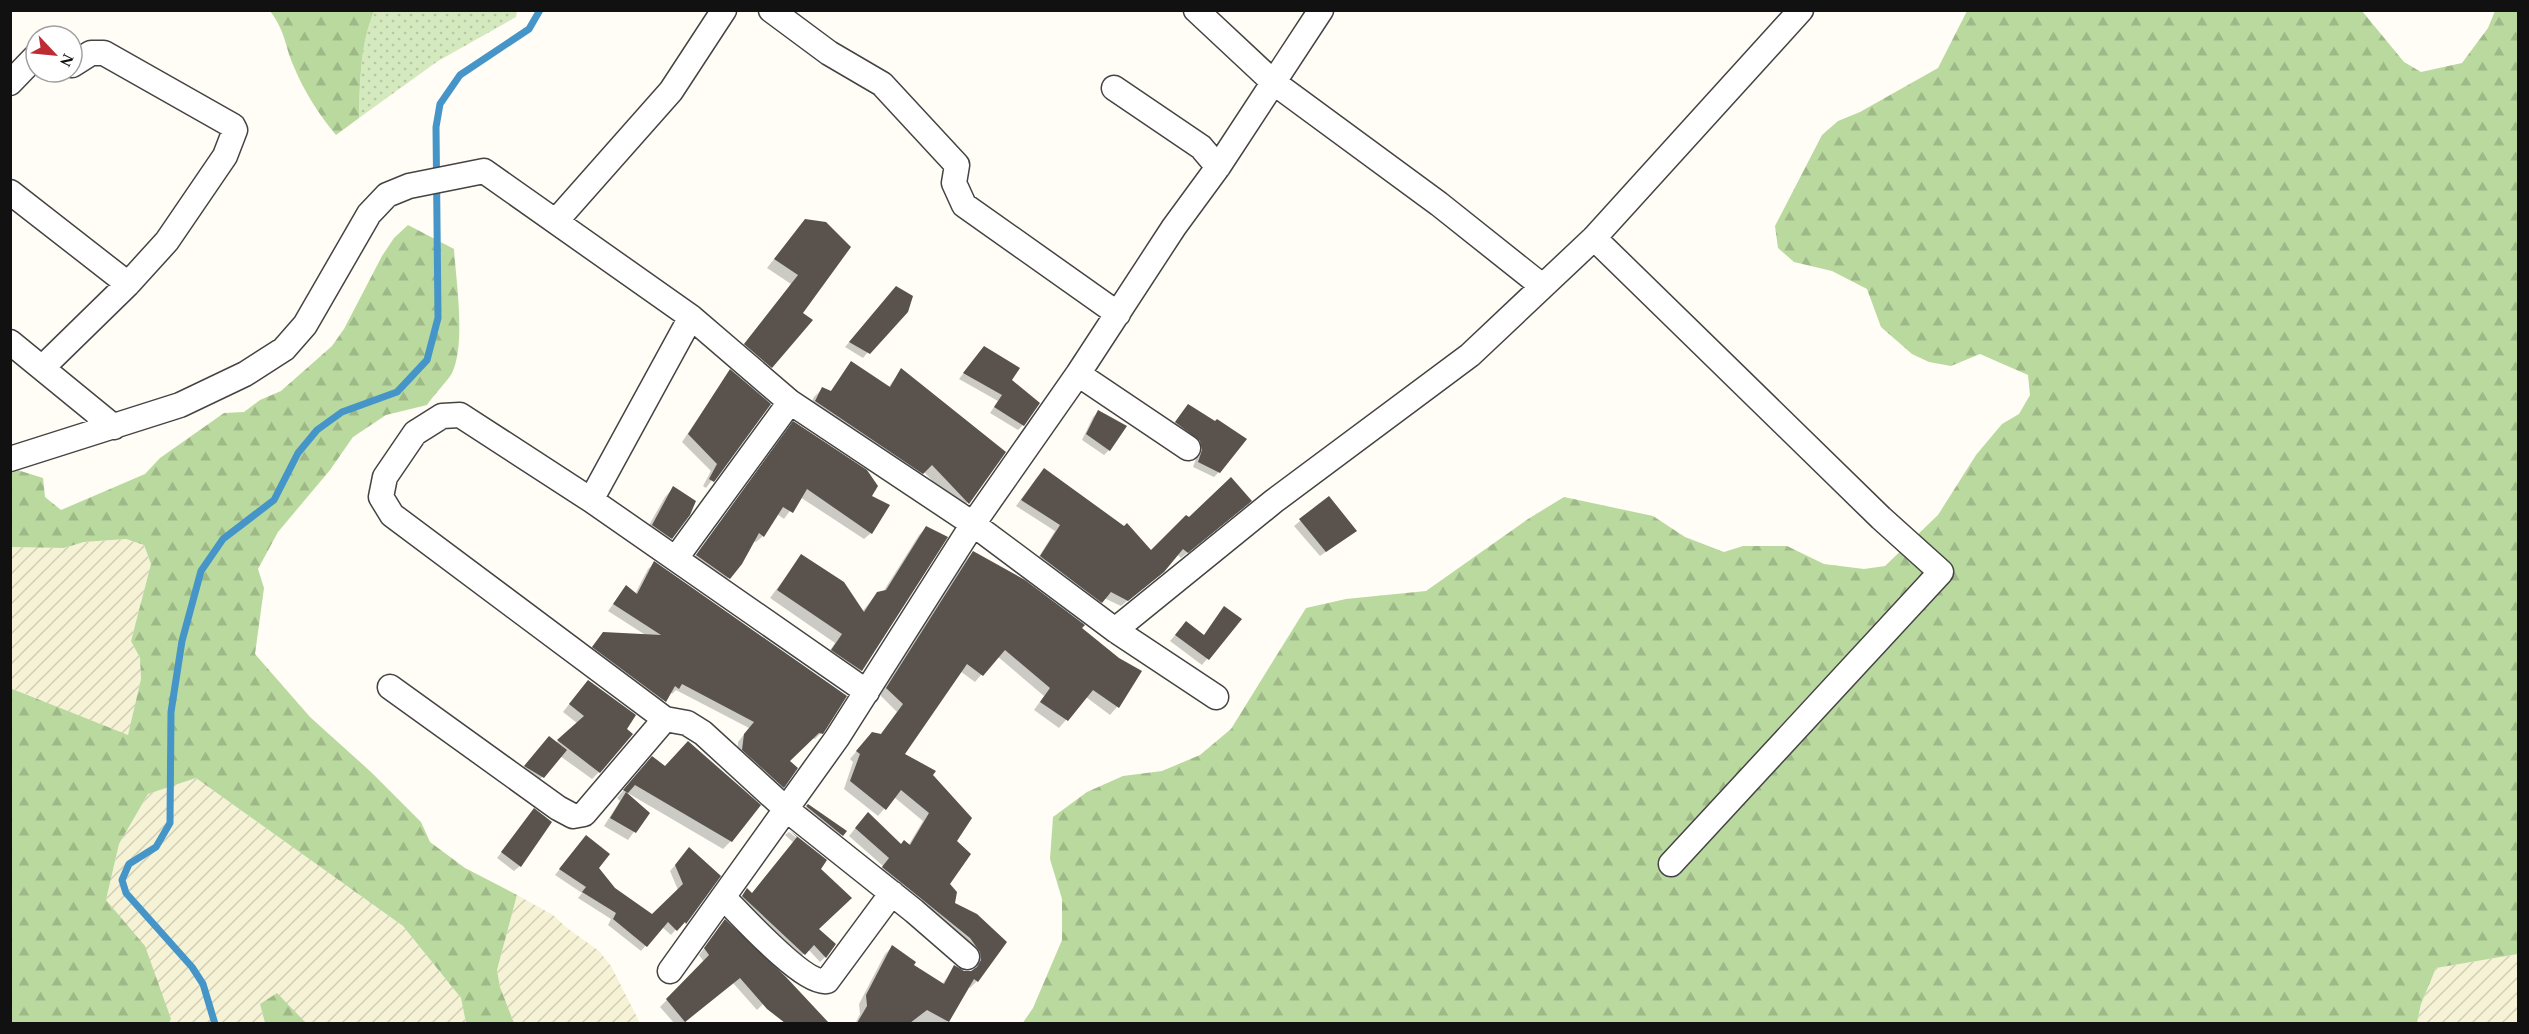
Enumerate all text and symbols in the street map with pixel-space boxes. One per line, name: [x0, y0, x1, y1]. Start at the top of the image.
north arrow: [24, 24, 84, 84]
text: N: [57, 51, 77, 70]

